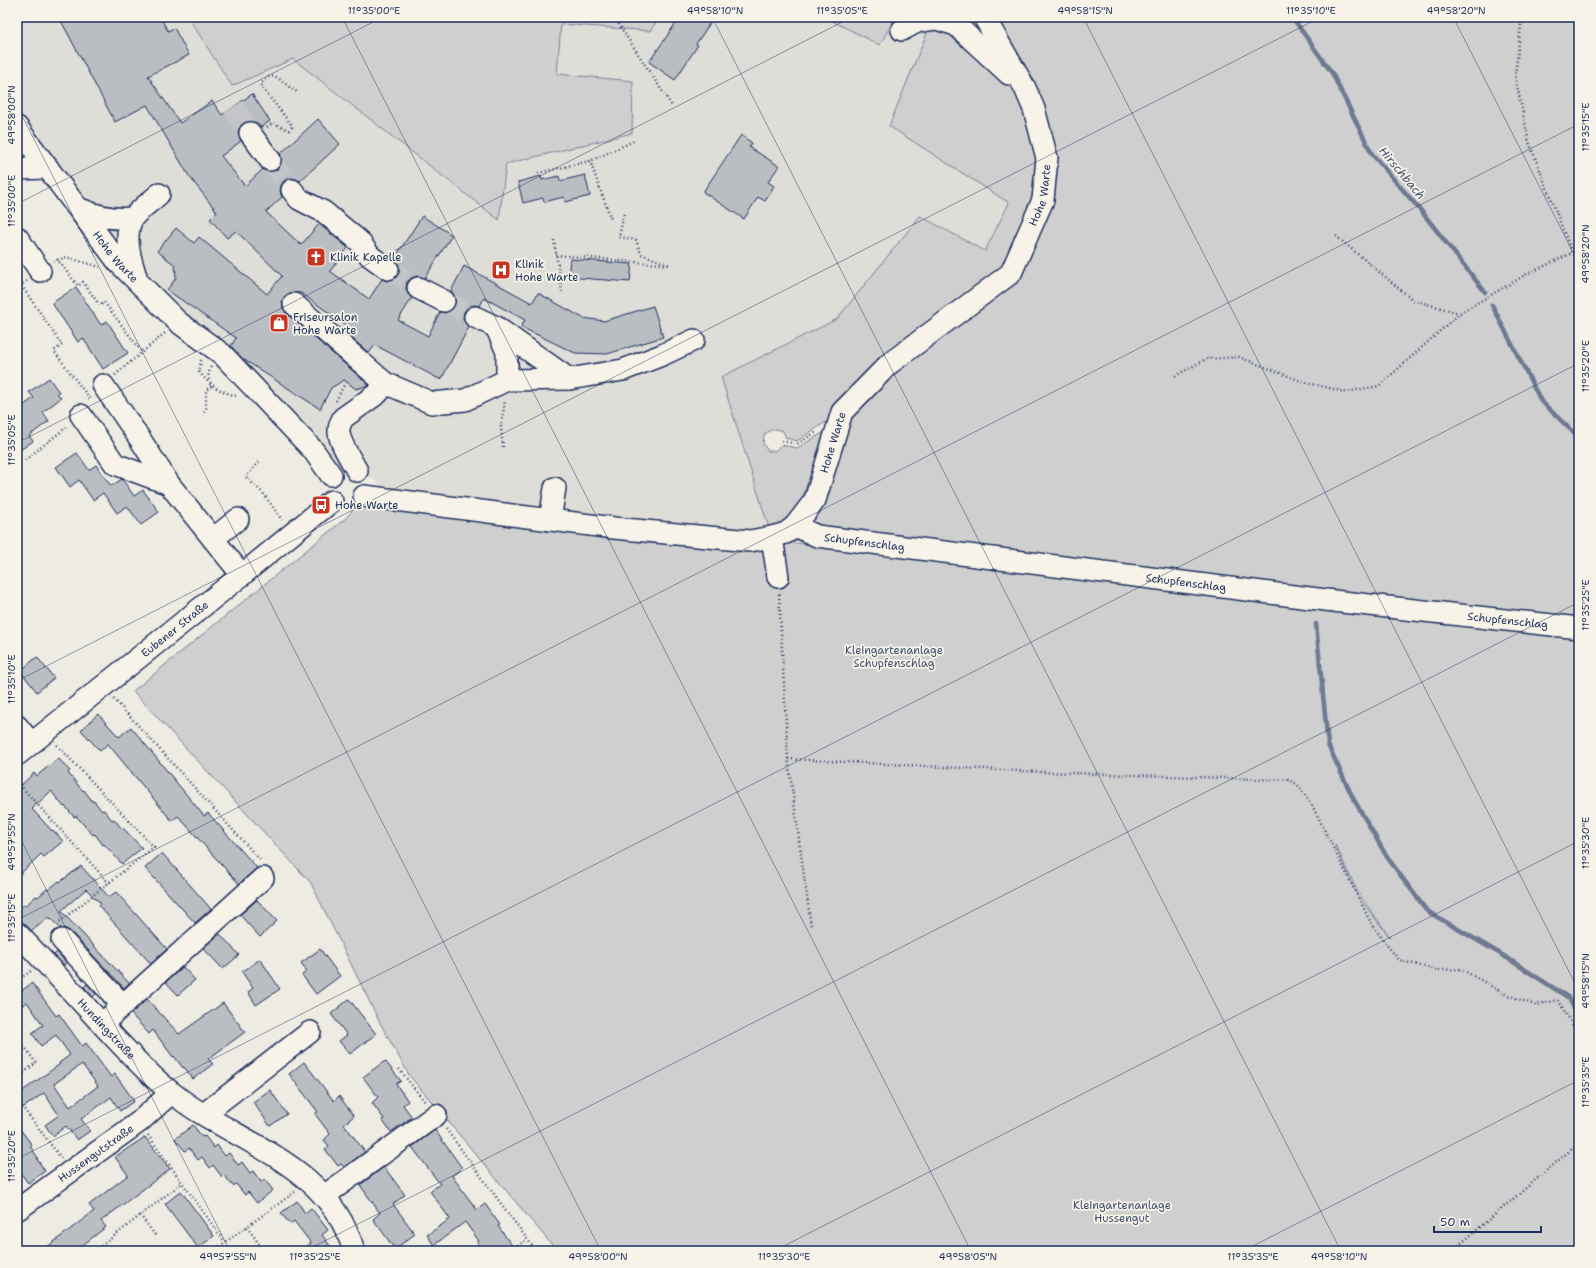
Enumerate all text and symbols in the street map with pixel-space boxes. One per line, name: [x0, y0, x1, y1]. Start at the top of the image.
text: 11°35'00"E: [348, 4, 400, 17]
text: 49°58'10"N: [687, 4, 743, 17]
text: 11°35'05"E: [816, 4, 868, 17]
text: 49°58'15"N: [1057, 4, 1113, 17]
text: 11°35'10"E: [1286, 4, 1336, 17]
text: 49°58'20"N: [1426, 4, 1486, 17]
text: 49°58'00"N: [5, 85, 18, 145]
text: 11°35'15"E: [1579, 103, 1592, 151]
water label: Hirschbach: [1375, 143, 1429, 203]
street label: Hohe Warte: [1025, 164, 1054, 228]
text: 11°35'00"E: [5, 175, 18, 227]
text: 49°58'20"N: [1579, 224, 1592, 284]
street label: Hohe Warte: [90, 228, 142, 286]
church icon: Klinik Kapelle: [305, 246, 327, 268]
place label: Klinik Kapelle: [330, 250, 401, 265]
place label: Klinik Hohe Warte: [515, 257, 579, 285]
hospital icon: Klinik Hohe Warte: [490, 259, 512, 281]
place label: Friseursalon Hohe Warte: [293, 310, 358, 338]
shop icon: Friseursalon Hohe Warte: [268, 312, 290, 334]
text: 11°35'20"E: [1579, 340, 1592, 392]
street label: Hohe Warte: [816, 410, 849, 475]
text: 11°35'05"E: [5, 414, 18, 466]
bus stop icon: Hohe Warte: [310, 494, 332, 516]
place label: Hohe Warte: [335, 498, 399, 513]
street label: Schupfenschlag: [823, 529, 906, 554]
street label: Schupfenschlag: [1145, 570, 1227, 595]
text: 11°35'25"E: [1579, 579, 1592, 631]
street label: Eubener Straße: [138, 597, 212, 660]
street label: Schupfenschlag: [1467, 608, 1549, 632]
park label: Kleingartenanlage Schupfenschlag: [845, 643, 943, 671]
text: 11°35'10"E: [5, 654, 18, 704]
text: 49°57'55"N: [5, 813, 18, 871]
text: 11°35'30"E: [1579, 817, 1592, 869]
text: 11°35'15"E: [5, 894, 18, 942]
text: 49°58'15"N: [1579, 953, 1592, 1009]
street label: Hundingstraße: [74, 995, 139, 1063]
text: 11°35'35"E: [1579, 1056, 1592, 1108]
street label: Hussengutstraße: [55, 1121, 137, 1186]
text: 11°35'20"E: [5, 1130, 18, 1182]
park label: Kleingartenanlage Hussengut: [1073, 1198, 1171, 1226]
scale bar: [1434, 1208, 1541, 1234]
text: 50 m: [1440, 1214, 1470, 1230]
text: 49°57'55"N: [199, 1250, 257, 1263]
text: 11°35'25"E: [289, 1250, 341, 1263]
text: 49°58'00"N: [568, 1250, 628, 1263]
text: 11°35'30"E: [758, 1250, 810, 1263]
text: 49°58'05"N: [939, 1250, 997, 1263]
text: 11°35'35"E: [1227, 1250, 1279, 1263]
text: 49°58'10"N: [1311, 1250, 1367, 1263]

